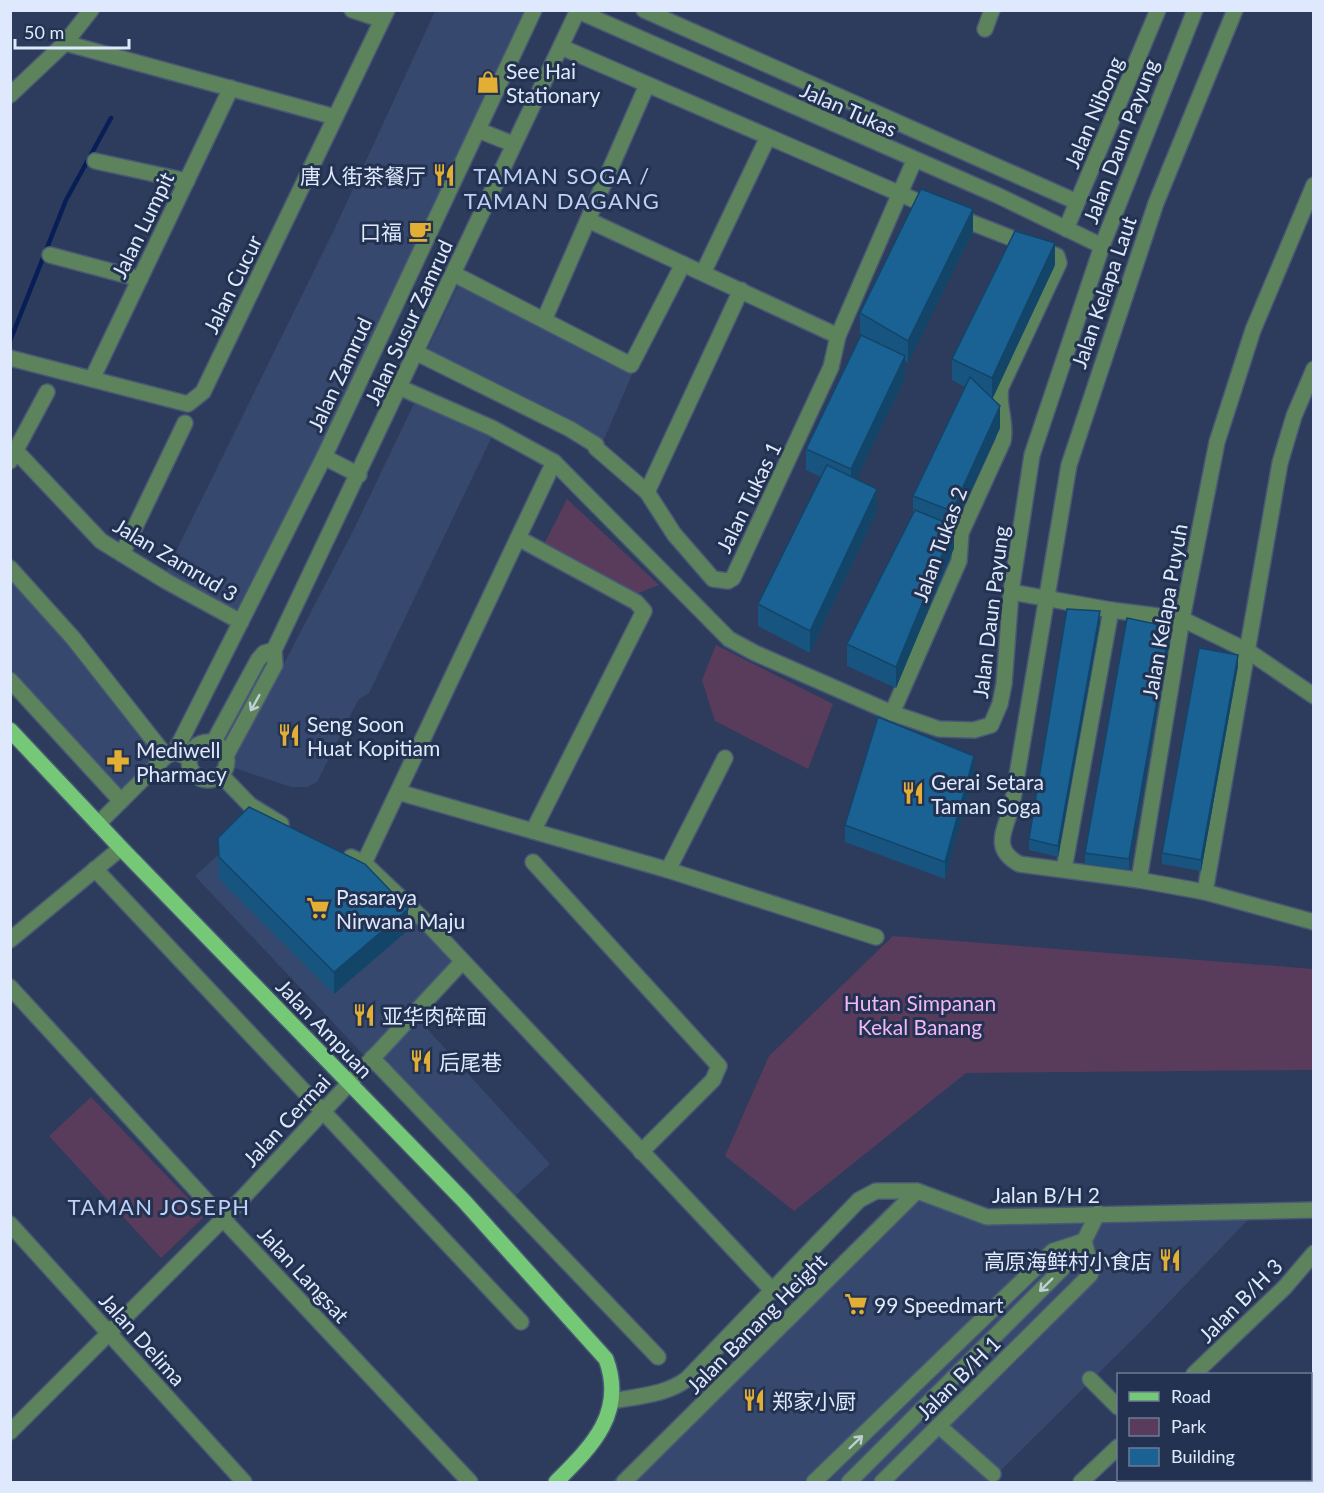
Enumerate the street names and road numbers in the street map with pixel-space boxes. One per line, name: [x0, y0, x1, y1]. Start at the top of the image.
street label: Jalan Nibong: [1058, 52, 1128, 171]
street label: Jalan Daun Payung: [1077, 55, 1163, 227]
street label: Jalan Tukas: [797, 77, 901, 141]
street label: Jalan Lumpit: [106, 167, 179, 282]
street label: Jalan Kelapa Laut: [1065, 212, 1141, 371]
street label: Jalan Cucur: [197, 230, 267, 337]
street label: Jalan Susur Zamrud: [359, 236, 457, 408]
street label: Jalan Zamrud: [302, 313, 376, 435]
street label: Jalan Tukas 1: [710, 437, 786, 557]
street label: Jalan Tukas 2: [907, 483, 971, 605]
street label: Jalan Zamrud 3: [109, 512, 243, 606]
street label: Jalan Kelapa Puyuh: [1136, 522, 1192, 700]
street label: Jalan Daun Payung: [967, 524, 1013, 700]
street label: Jalan Ampuan: [272, 973, 378, 1083]
street label: Jalan Cermai: [237, 1069, 335, 1171]
street label: Jalan B/H 2: [992, 1182, 1100, 1207]
street label: Jalan Langsat: [253, 1221, 355, 1328]
street label: Jalan Banang Height: [681, 1248, 831, 1398]
street label: Jalan B/H 3: [1193, 1253, 1287, 1347]
street label: Jalan Delima: [95, 1288, 191, 1390]
street label: Jalan B/H 1: [911, 1330, 1005, 1424]

